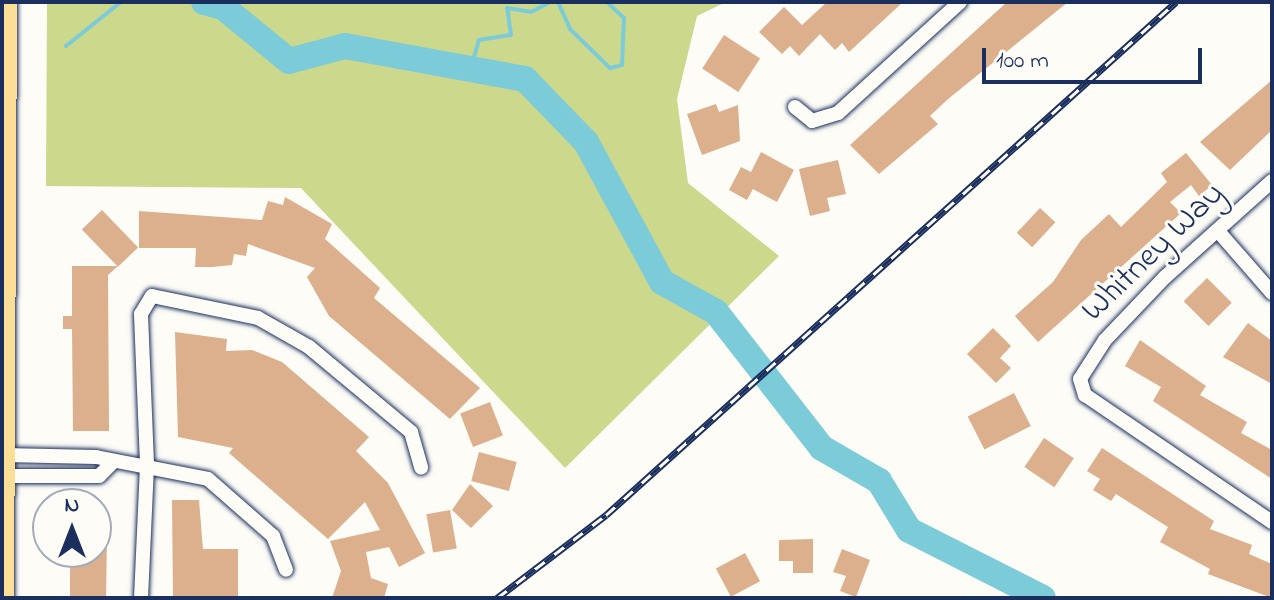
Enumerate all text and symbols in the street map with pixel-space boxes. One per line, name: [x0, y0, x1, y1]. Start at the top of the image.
scale bar: [986, 32, 1206, 82]
text: 100 m: [996, 44, 1049, 79]
street label: Whitney Way: [1074, 175, 1234, 331]
north arrow: [32, 488, 112, 568]
text: N: [65, 490, 79, 522]

